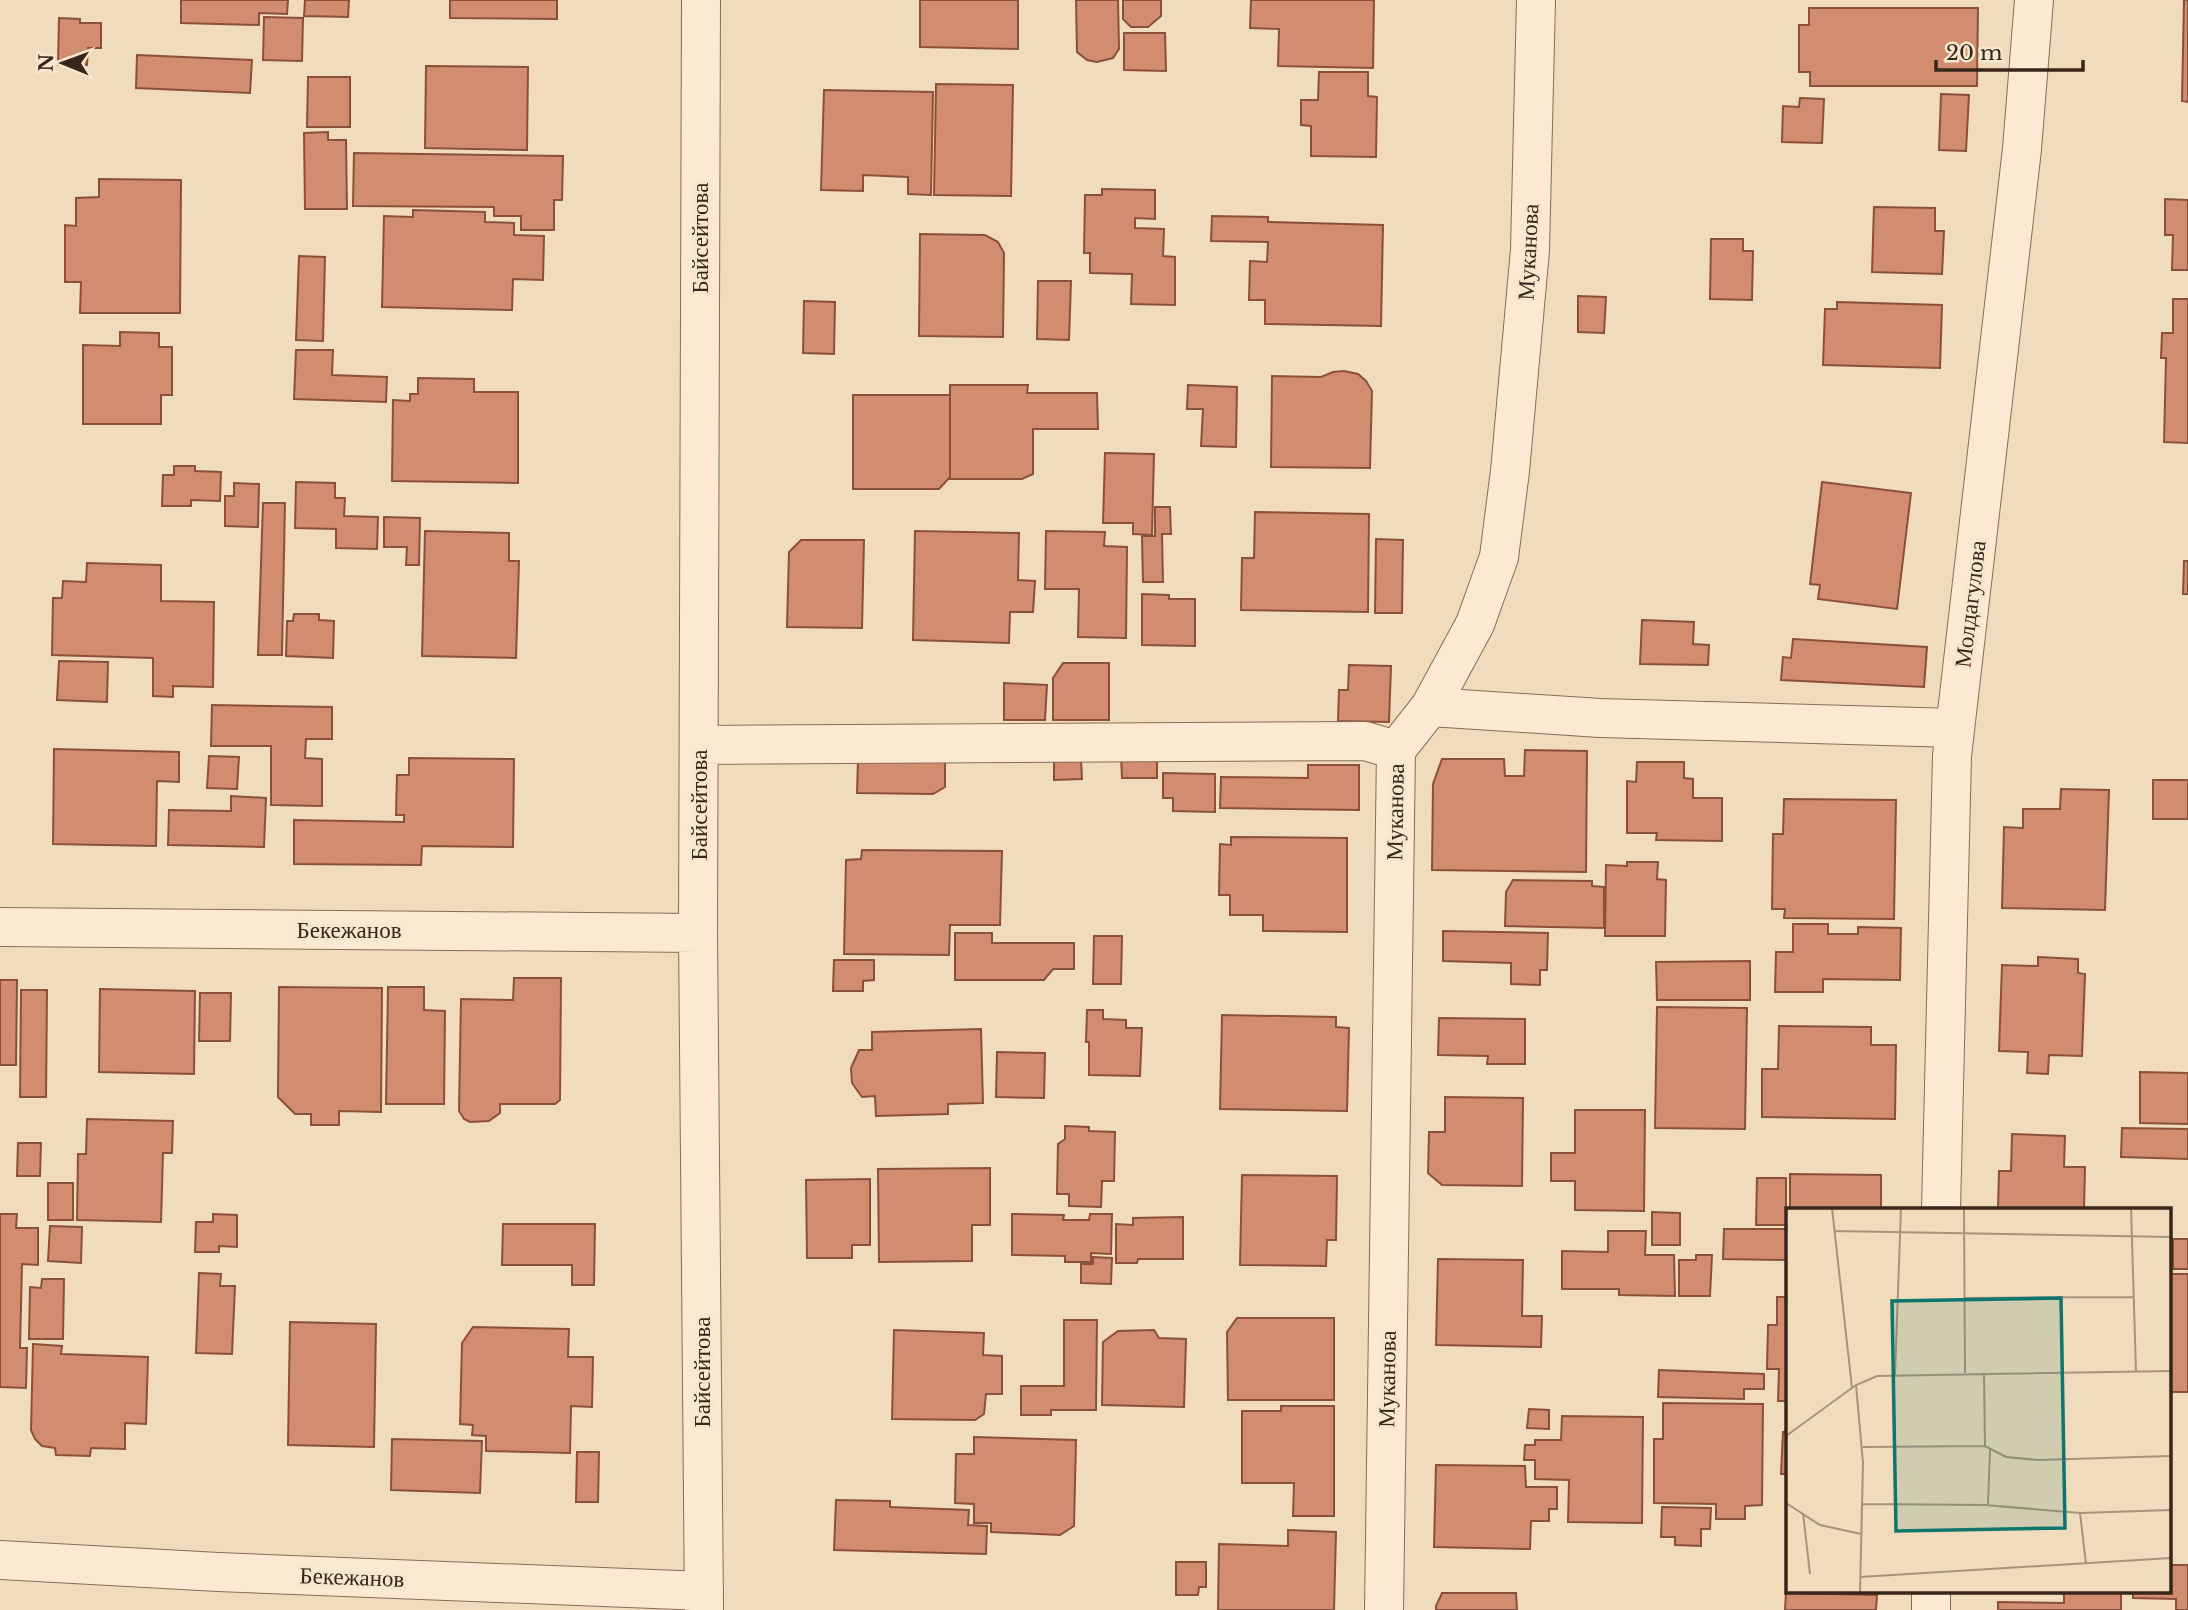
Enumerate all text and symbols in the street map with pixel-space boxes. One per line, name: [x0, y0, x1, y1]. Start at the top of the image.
north arrow: [28, 28, 98, 98]
scale bar: [1936, 28, 2083, 72]
text: 20 m: [1946, 40, 2003, 66]
text: N: [35, 53, 58, 72]
street label: Байсейтова: [686, 183, 714, 293]
street label: Муканова: [1511, 203, 1545, 301]
street label: Молдагулова: [1948, 539, 1992, 669]
street label: Байсейтова: [685, 750, 713, 860]
street label: Муканова: [1380, 763, 1410, 861]
street label: Бекежанов: [297, 916, 402, 944]
inset map: [1786, 1208, 2170, 1592]
street label: Байсейтова: [688, 1317, 716, 1427]
street label: Муканова: [1372, 1330, 1402, 1428]
street label: Бекежанов: [299, 1561, 405, 1593]

